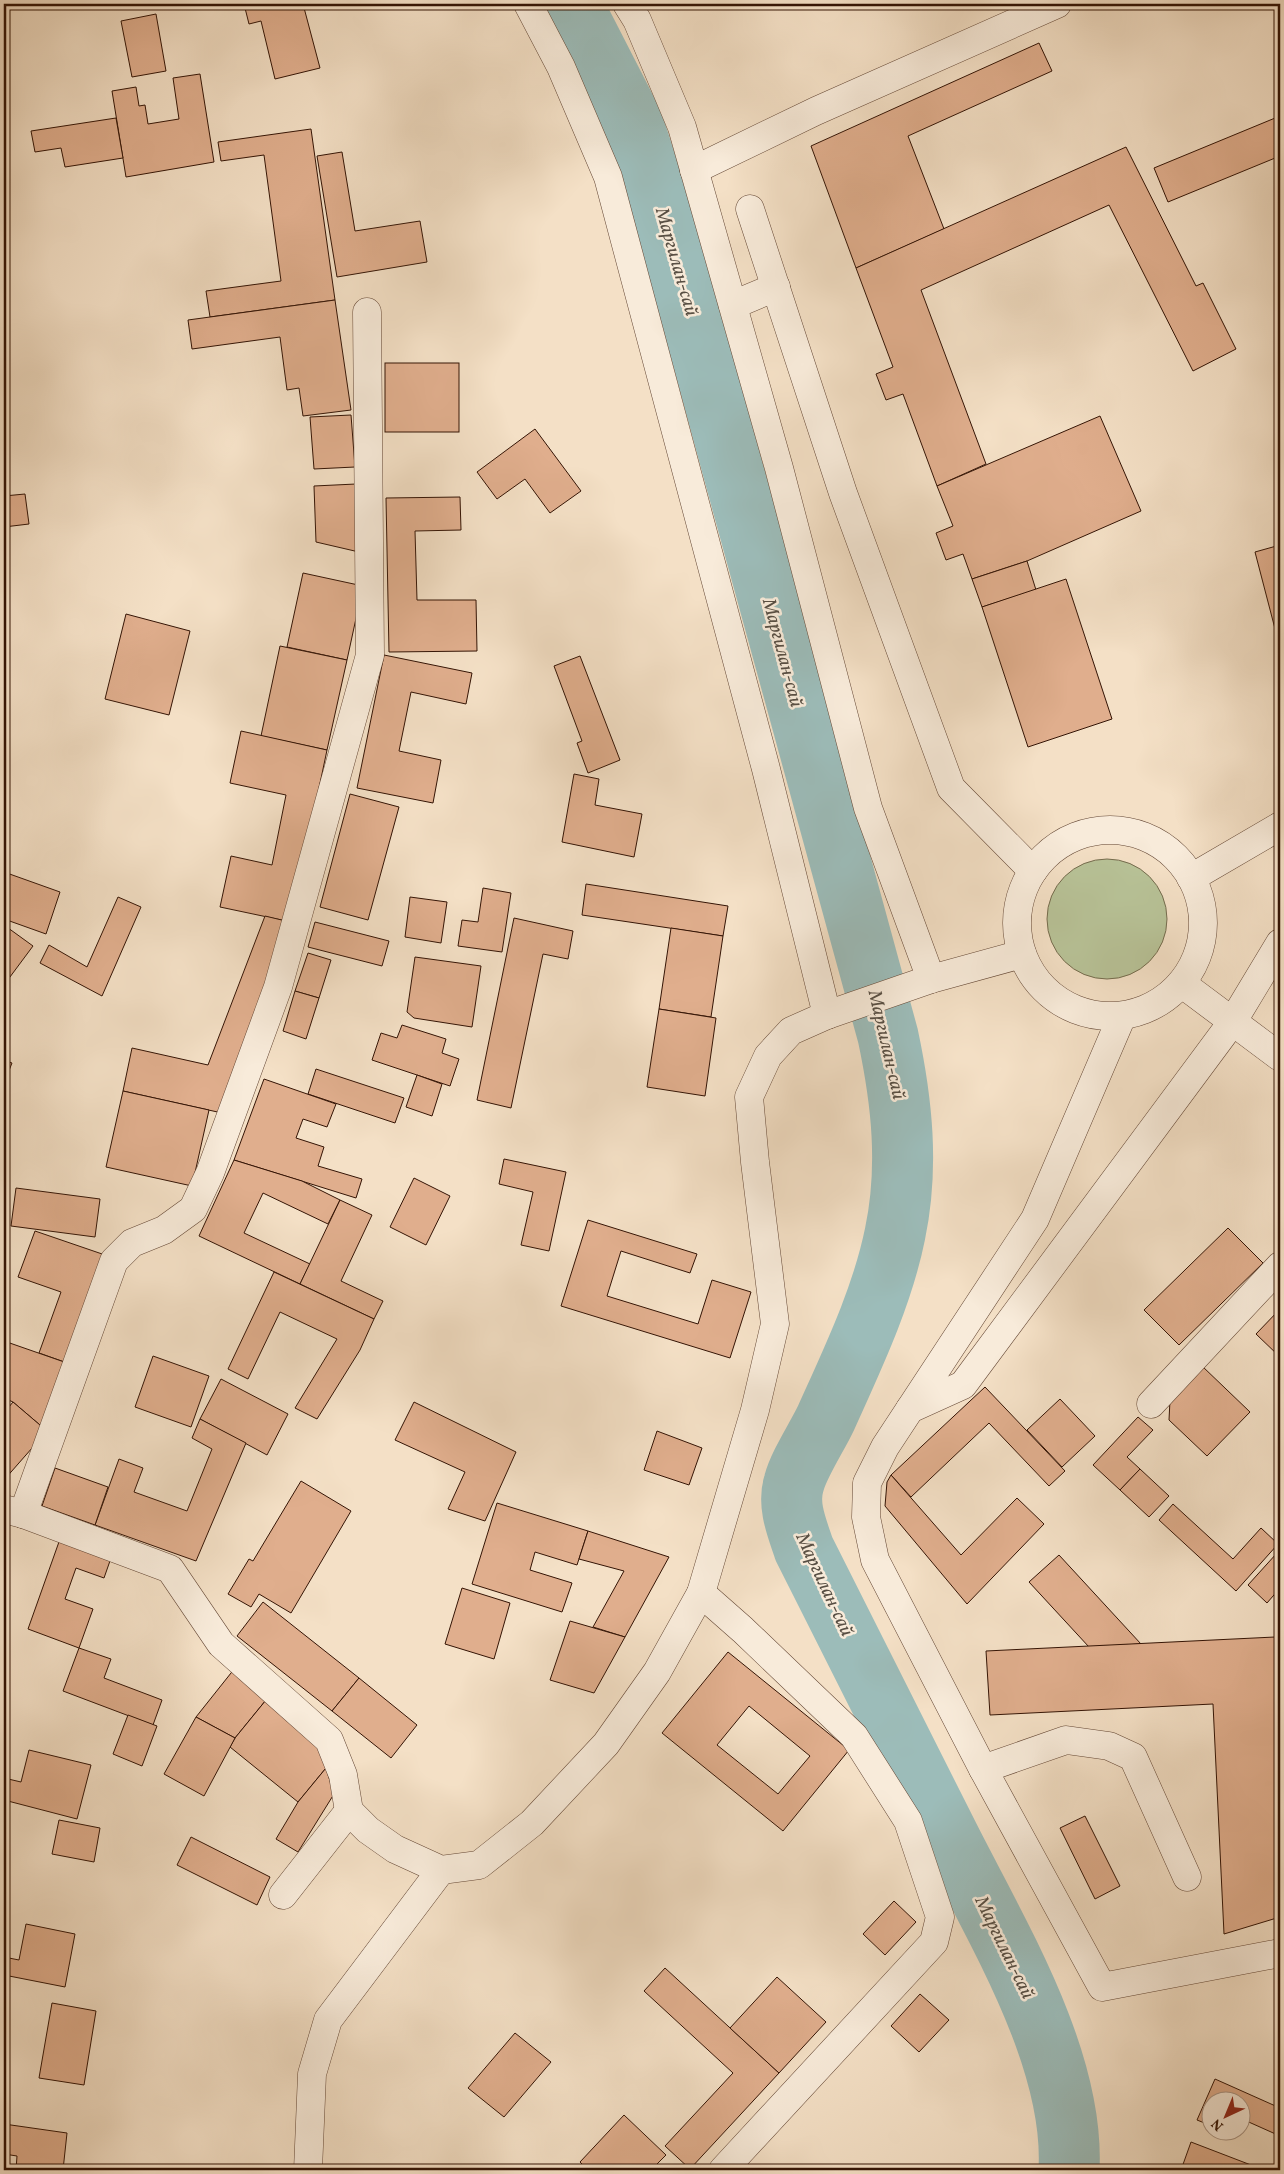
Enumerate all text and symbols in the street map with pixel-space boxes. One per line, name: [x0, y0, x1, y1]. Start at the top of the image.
water label: Маргилан-сай: [648, 204, 704, 319]
water label: Маргилан-сай: [755, 595, 809, 711]
water label: Маргилан-сай: [861, 987, 911, 1103]
water label: Маргилан-сай: [788, 1528, 859, 1641]
water label: Маргилан-сай: [967, 1891, 1040, 2004]
north arrow: [1202, 2092, 1252, 2142]
text: N: [1208, 2114, 1228, 2135]

